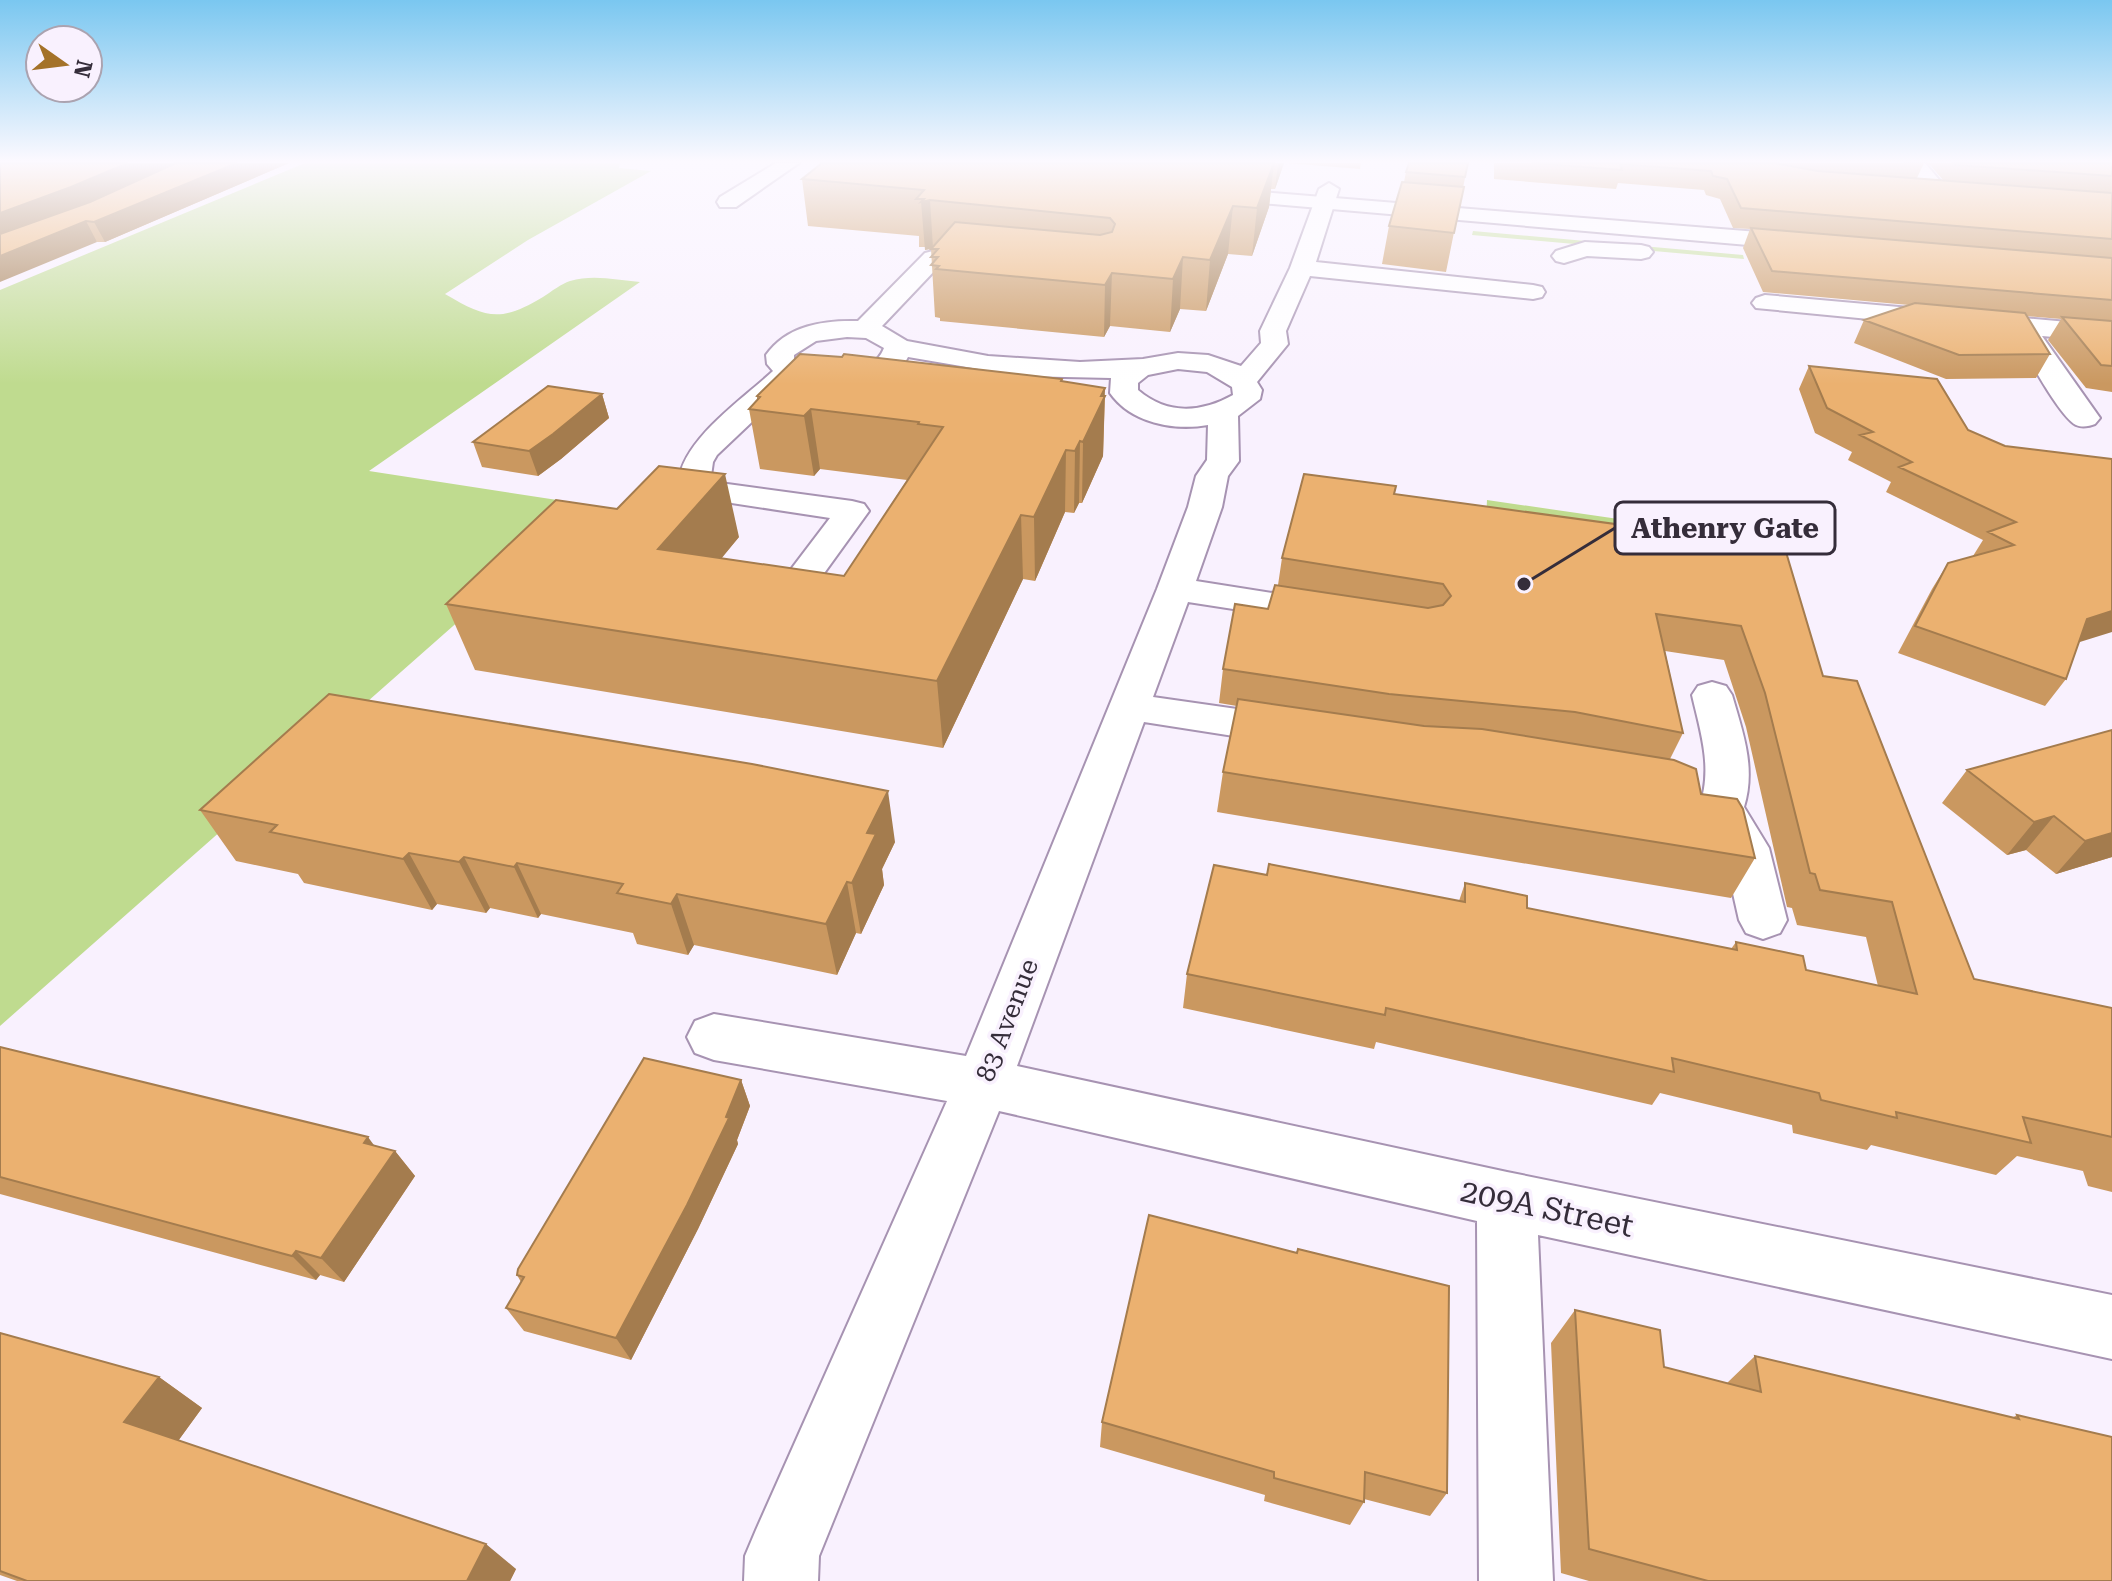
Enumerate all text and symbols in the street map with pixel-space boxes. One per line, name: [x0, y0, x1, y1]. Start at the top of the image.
north arrow: [24, 24, 104, 104]
text: N: [69, 57, 97, 80]
callout: Athenry Gate: [1615, 502, 1835, 554]
text: Athenry Gate: [1631, 512, 1819, 545]
street label: 83 Avenue: [970, 954, 1044, 1086]
street label: 209A Street: [1457, 1171, 1637, 1245]

